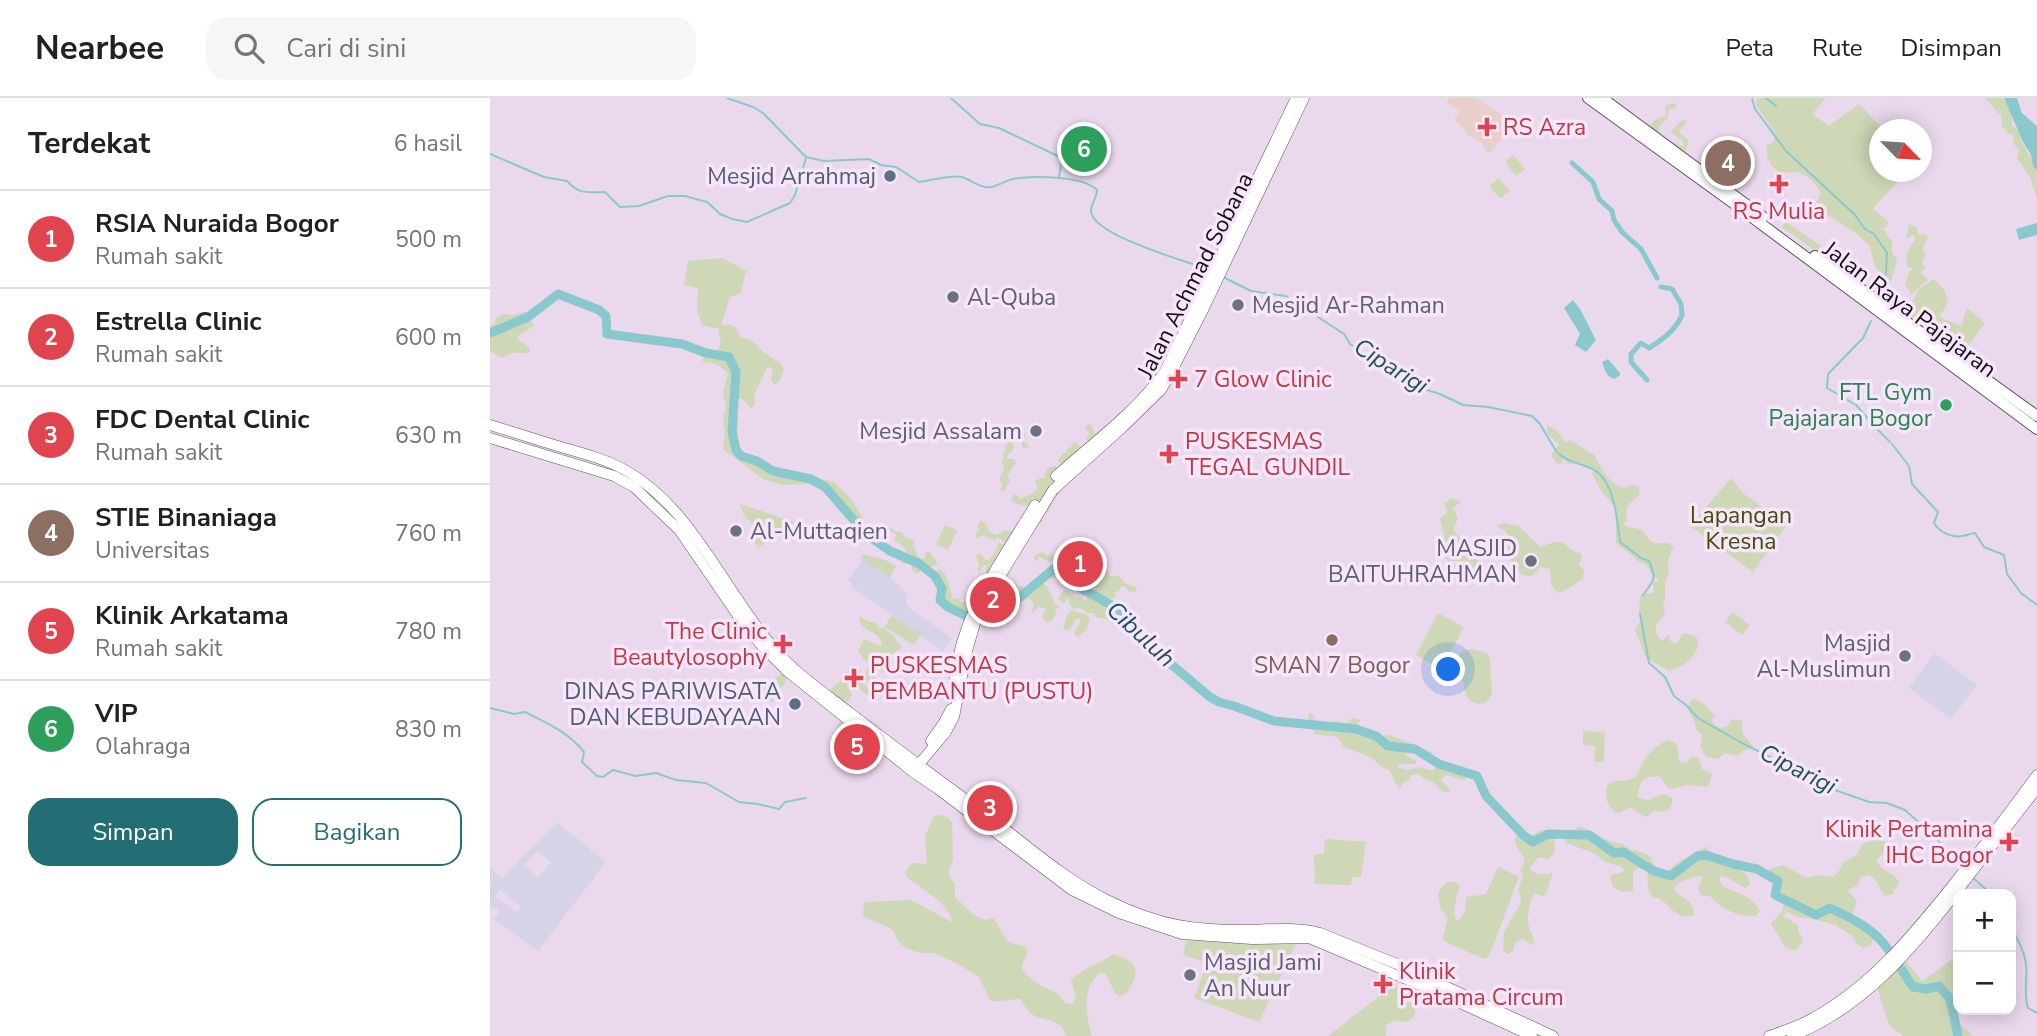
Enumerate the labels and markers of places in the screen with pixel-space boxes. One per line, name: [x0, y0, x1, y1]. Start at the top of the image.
place label: RS Azra: [1503, 112, 1586, 143]
marker: RS Azra: [1477, 117, 1497, 137]
pin: 6: [1061, 123, 1107, 175]
pin: 4: [1705, 137, 1751, 189]
place label: Mesjid Arrahmaj: [707, 161, 876, 192]
marker: Mesjid Arrahmaj: [882, 168, 898, 184]
marker: RS Mulia: [1769, 174, 1789, 194]
place label: RS Mulia: [1733, 196, 1825, 227]
place label: Al-Quba: [967, 282, 1056, 313]
marker: Al-Quba: [945, 289, 961, 305]
place label: Mesjid Ar-Rahman: [1252, 290, 1445, 321]
marker: Mesjid Ar-Rahman: [1230, 297, 1246, 313]
place label: 7 Glow Clinic: [1194, 364, 1332, 395]
marker: 7 Glow Clinic: [1168, 369, 1188, 389]
place label: FTL Gym Pajajaran Bogor: [1768, 377, 1933, 434]
marker: FTL Gym Pajajaran Bogor: [1938, 397, 1954, 413]
place label: Mesjid Assalam: [859, 416, 1022, 447]
marker: Mesjid Assalam: [1028, 423, 1044, 439]
place label: PUSKESMAS TEGAL GUNDIL: [1185, 426, 1350, 483]
marker: PUSKESMAS TEGAL GUNDIL: [1159, 444, 1179, 464]
place label: Al-Muttaqien: [750, 516, 888, 547]
marker: Al-Muttaqien: [728, 523, 744, 539]
place label: MASJID BAITUHRAHMAN: [1328, 533, 1517, 590]
pin: 1: [1057, 538, 1103, 590]
marker: MASJID BAITUHRAHMAN: [1523, 553, 1539, 569]
pin: 2: [970, 574, 1016, 626]
place label: The Clinic Beautylosophy: [613, 616, 767, 673]
place label: Masjid Al-Muslimun: [1756, 628, 1891, 685]
marker: SMAN 7 Bogor: [1324, 632, 1340, 648]
marker: The Clinic Beautylosophy: [773, 634, 793, 654]
marker: Masjid Al-Muslimun: [1897, 648, 1913, 664]
place label: PUSKESMAS PEMBANTU (PUSTU): [870, 650, 1094, 707]
place label: SMAN 7 Bogor: [1254, 650, 1411, 681]
marker: PUSKESMAS PEMBANTU (PUSTU): [844, 668, 864, 688]
place label: DINAS PARIWISATA DAN KEBUDAYAAN: [564, 676, 781, 733]
marker: DINAS PARIWISATA DAN KEBUDAYAAN: [787, 696, 803, 712]
pin: 5: [834, 721, 880, 773]
pin: 3: [967, 782, 1013, 834]
place label: Klinik Pertamina IHC Bogor: [1825, 814, 1994, 871]
marker: Klinik Pertamina IHC Bogor: [1999, 832, 2019, 852]
place label: Masjid Jami An Nuur: [1204, 947, 1322, 1004]
place label: Klinik Pratama Circum: [1399, 956, 1564, 1013]
marker: Masjid Jami An Nuur: [1182, 967, 1198, 983]
marker: Klinik Pratama Circum: [1373, 974, 1393, 994]

